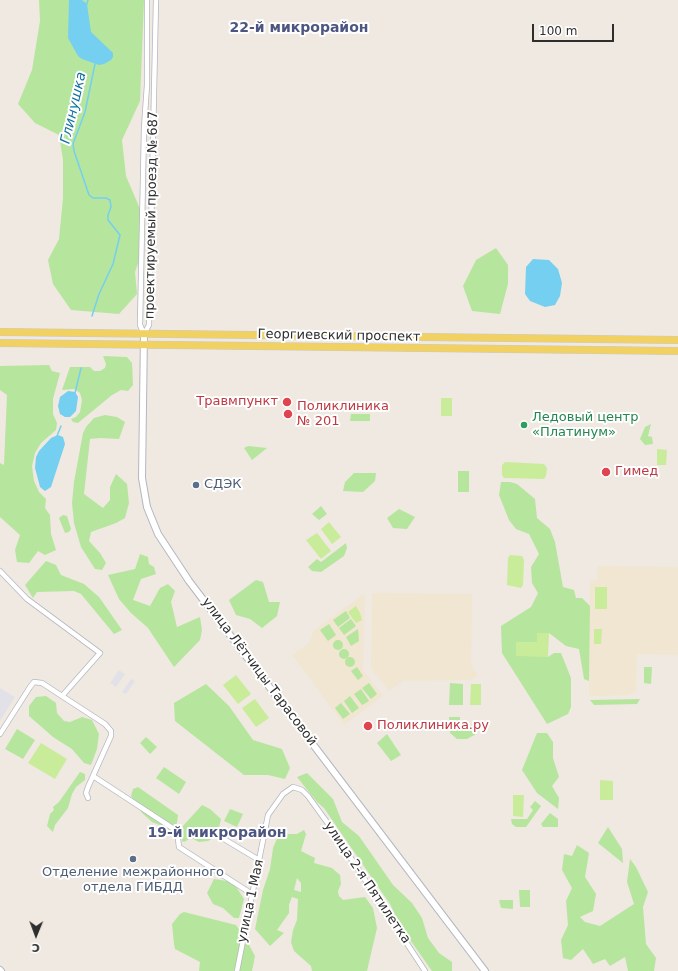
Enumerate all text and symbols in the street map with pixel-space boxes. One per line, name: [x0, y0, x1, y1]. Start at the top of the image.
scale bar: [534, 16, 616, 42]
district label: 22-й микрорайон: [230, 20, 368, 36]
text: 100 m: [539, 24, 577, 38]
water label: Глинушка: [58, 70, 90, 146]
street label: проектируемый проезд № 687: [142, 111, 162, 319]
street label: Георгиевский проспект: [257, 327, 421, 345]
place label: Травмпункт: [196, 394, 278, 410]
marker: Травмпункт: [281, 396, 293, 408]
place label: Поликлиника № 201: [297, 399, 389, 430]
marker: Поликлиника № 201: [282, 408, 294, 420]
place label: Ледовый центр «Платинум»: [532, 410, 638, 441]
marker: Ледовый центр «Платинум»: [519, 420, 529, 430]
place label: Гимед: [615, 464, 658, 480]
marker: Гимед: [600, 466, 612, 478]
place label: СДЭК: [204, 477, 242, 493]
marker: СДЭК: [191, 480, 201, 490]
street label: улица Лётчицы Тарасовой: [198, 595, 320, 749]
place label: Поликлиника.ру: [377, 718, 489, 734]
marker: Поликлиника.ру: [362, 720, 374, 732]
street label: улица 2-я Пятилетка: [320, 819, 414, 947]
district label: 19-й микрорайон: [148, 825, 286, 841]
marker: Отделение межрайонного отдела ГИБДД: [128, 854, 138, 864]
street label: улица 1 Мая: [235, 858, 267, 944]
place label: Отделение межрайонного отдела ГИБДД: [42, 865, 224, 896]
north arrow: [16, 915, 56, 955]
text: С: [32, 941, 40, 954]

